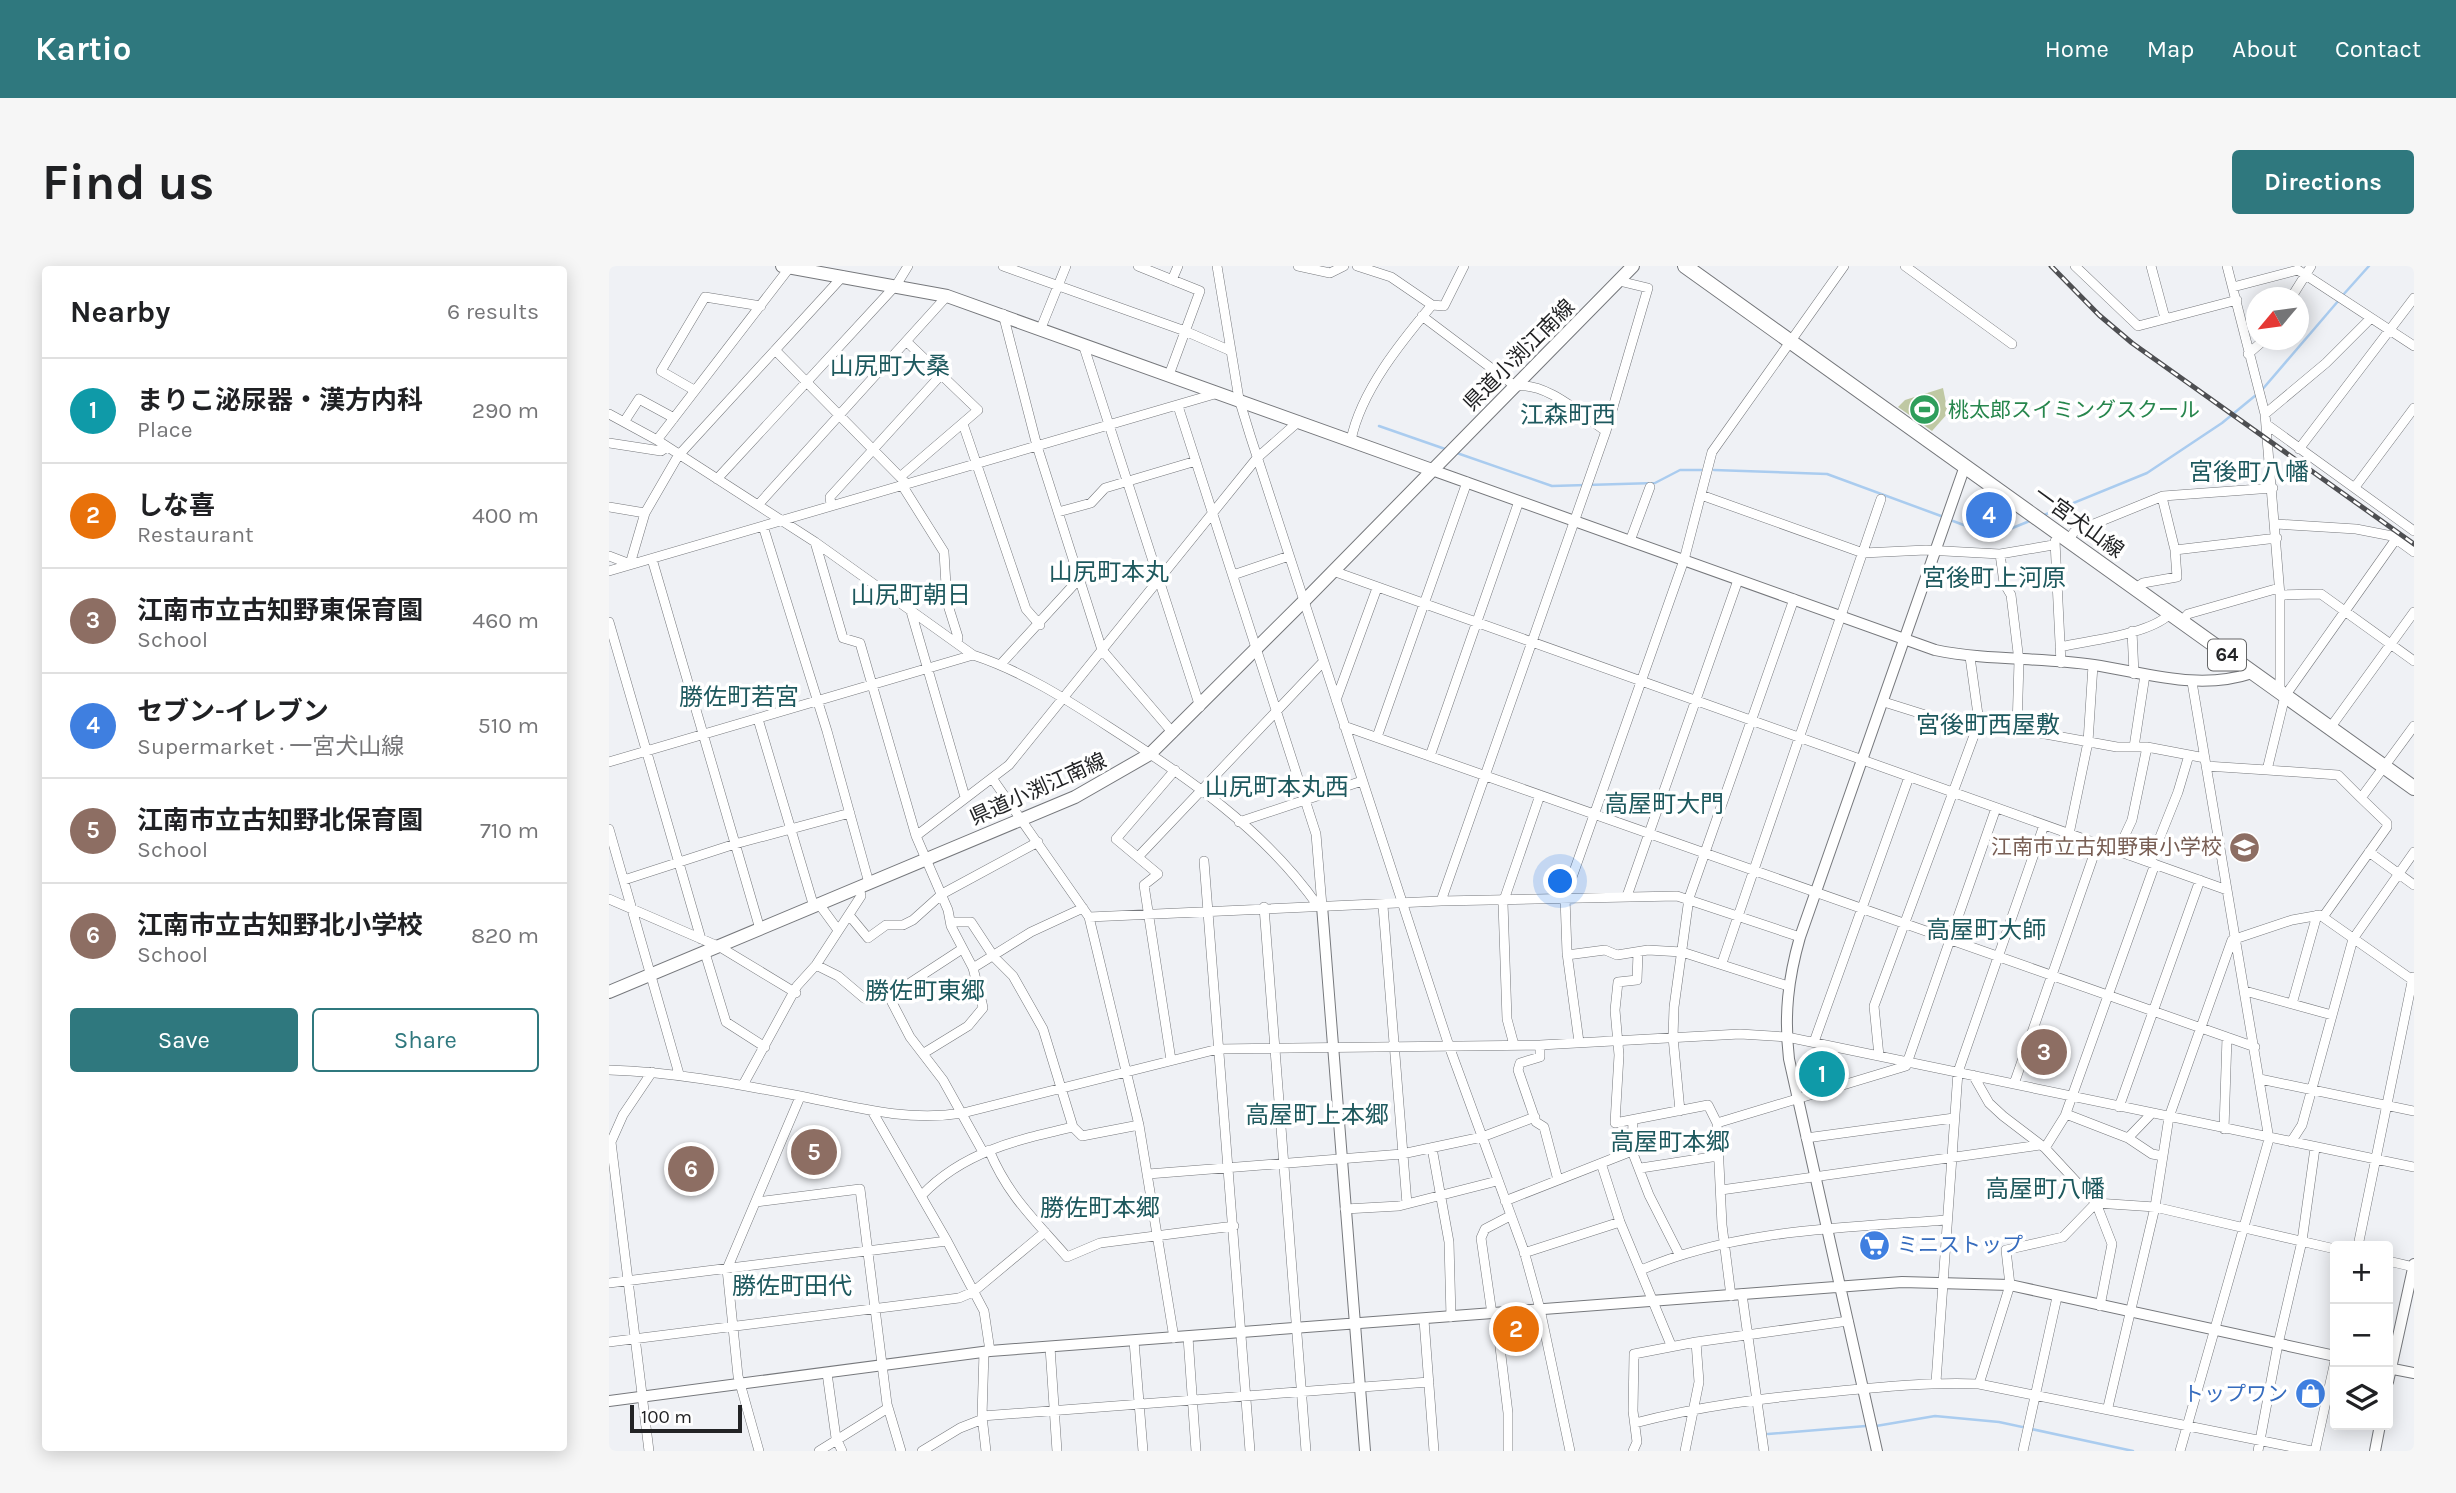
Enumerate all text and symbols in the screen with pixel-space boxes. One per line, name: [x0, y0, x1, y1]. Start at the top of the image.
text: Kartio: [35, 30, 131, 68]
text: Home: [2045, 35, 2109, 63]
text: Map: [2147, 35, 2194, 63]
text: About: [2232, 35, 2297, 63]
text: Contact: [2335, 35, 2421, 63]
button: Directions: [2232, 150, 2414, 214]
text: Find us: [42, 154, 214, 211]
north arrow: [2246, 287, 2309, 350]
text: Nearby: [70, 294, 170, 330]
street label: 県道小渕江南線: [1459, 295, 1579, 415]
text: 6 results: [447, 298, 539, 325]
district label: 山尻町大桑: [830, 352, 950, 380]
text: まりこ泌尿器・漢方内科: [137, 385, 423, 416]
sports icon: 桃太郎スイミングスクール: [1908, 393, 1942, 427]
text: 1: [89, 397, 97, 424]
text: 290 m: [472, 397, 539, 424]
place label: 桃太郎スイミングスクール: [1948, 398, 2200, 422]
district label: 江森町西: [1520, 401, 1616, 429]
text: Place: [137, 416, 193, 443]
district label: 宮後町八幡: [2189, 458, 2309, 486]
street label: 一宮犬山線: [2029, 481, 2129, 563]
pin: 4: [1966, 489, 2012, 541]
text: しな喜: [137, 490, 215, 521]
text: 2: [86, 502, 100, 529]
text: 400 m: [472, 502, 539, 529]
text: Restaurant: [137, 521, 254, 548]
district label: 山尻町本丸: [1049, 558, 1169, 586]
district label: 宮後町上河原: [1922, 564, 2066, 592]
district label: 山尻町朝日: [851, 581, 971, 609]
text: 江南市立古知野東保育園: [137, 595, 423, 626]
text: 3: [86, 607, 100, 634]
text: 460 m: [472, 607, 539, 634]
text: School: [137, 626, 208, 653]
road number: 64: [2208, 640, 2246, 670]
district label: 勝佐町若宮: [679, 683, 799, 711]
text: セブン-イレブン: [137, 696, 329, 727]
district label: 宮後町西屋敷: [1916, 711, 2060, 739]
text: 4: [86, 712, 100, 739]
text: 510 m: [478, 712, 539, 739]
text: Supermarket · 一宮犬山線: [137, 733, 404, 760]
street label: 県道小渕江南線: [966, 748, 1110, 830]
district label: 山尻町本丸西: [1205, 773, 1349, 801]
district label: 高屋町大門: [1604, 790, 1724, 818]
text: 江南市立古知野北保育園: [137, 805, 423, 836]
text: 5: [86, 817, 100, 844]
text: 710 m: [480, 817, 539, 844]
school or university icon: 江南市立古知野東小学校: [2228, 830, 2262, 864]
place label: 江南市立古知野東小学校: [1991, 835, 2222, 859]
text: School: [137, 836, 208, 863]
your location: [1543, 864, 1577, 898]
text: 江南市立古知野北小学校: [137, 910, 423, 941]
district label: 高屋町大師: [1926, 916, 2046, 944]
text: 6: [86, 922, 100, 949]
text: 820 m: [471, 922, 539, 949]
text: School: [137, 941, 208, 968]
district label: 勝佐町東郷: [865, 977, 985, 1005]
button: Save: [70, 1008, 298, 1072]
button: Share: [312, 1008, 539, 1072]
pin: 3: [2021, 1026, 2067, 1078]
pin: 1: [1799, 1048, 1845, 1100]
district label: 高屋町上本郷: [1245, 1101, 1389, 1129]
pin: 5: [791, 1126, 837, 1178]
district label: 高屋町本郷: [1610, 1128, 1730, 1156]
pin: 6: [668, 1143, 714, 1195]
district label: 高屋町八幡: [1985, 1175, 2105, 1203]
district label: 勝佐町本郷: [1040, 1194, 1160, 1222]
supermarket icon: ミニストップ: [1857, 1228, 1891, 1262]
place label: ミニストップ: [1897, 1233, 2023, 1257]
map controls: [2330, 1241, 2393, 1430]
button: +: [2330, 1241, 2393, 1304]
district label: 勝佐町田代: [732, 1272, 852, 1300]
pin: 2: [1493, 1303, 1539, 1355]
button: −: [2330, 1304, 2393, 1367]
button: layers: [2330, 1367, 2393, 1430]
shop icon: トップワン: [2294, 1377, 2328, 1411]
place label: トップワン: [2183, 1382, 2288, 1406]
scale bar: [630, 1402, 742, 1434]
text: 100 m: [641, 1406, 692, 1428]

